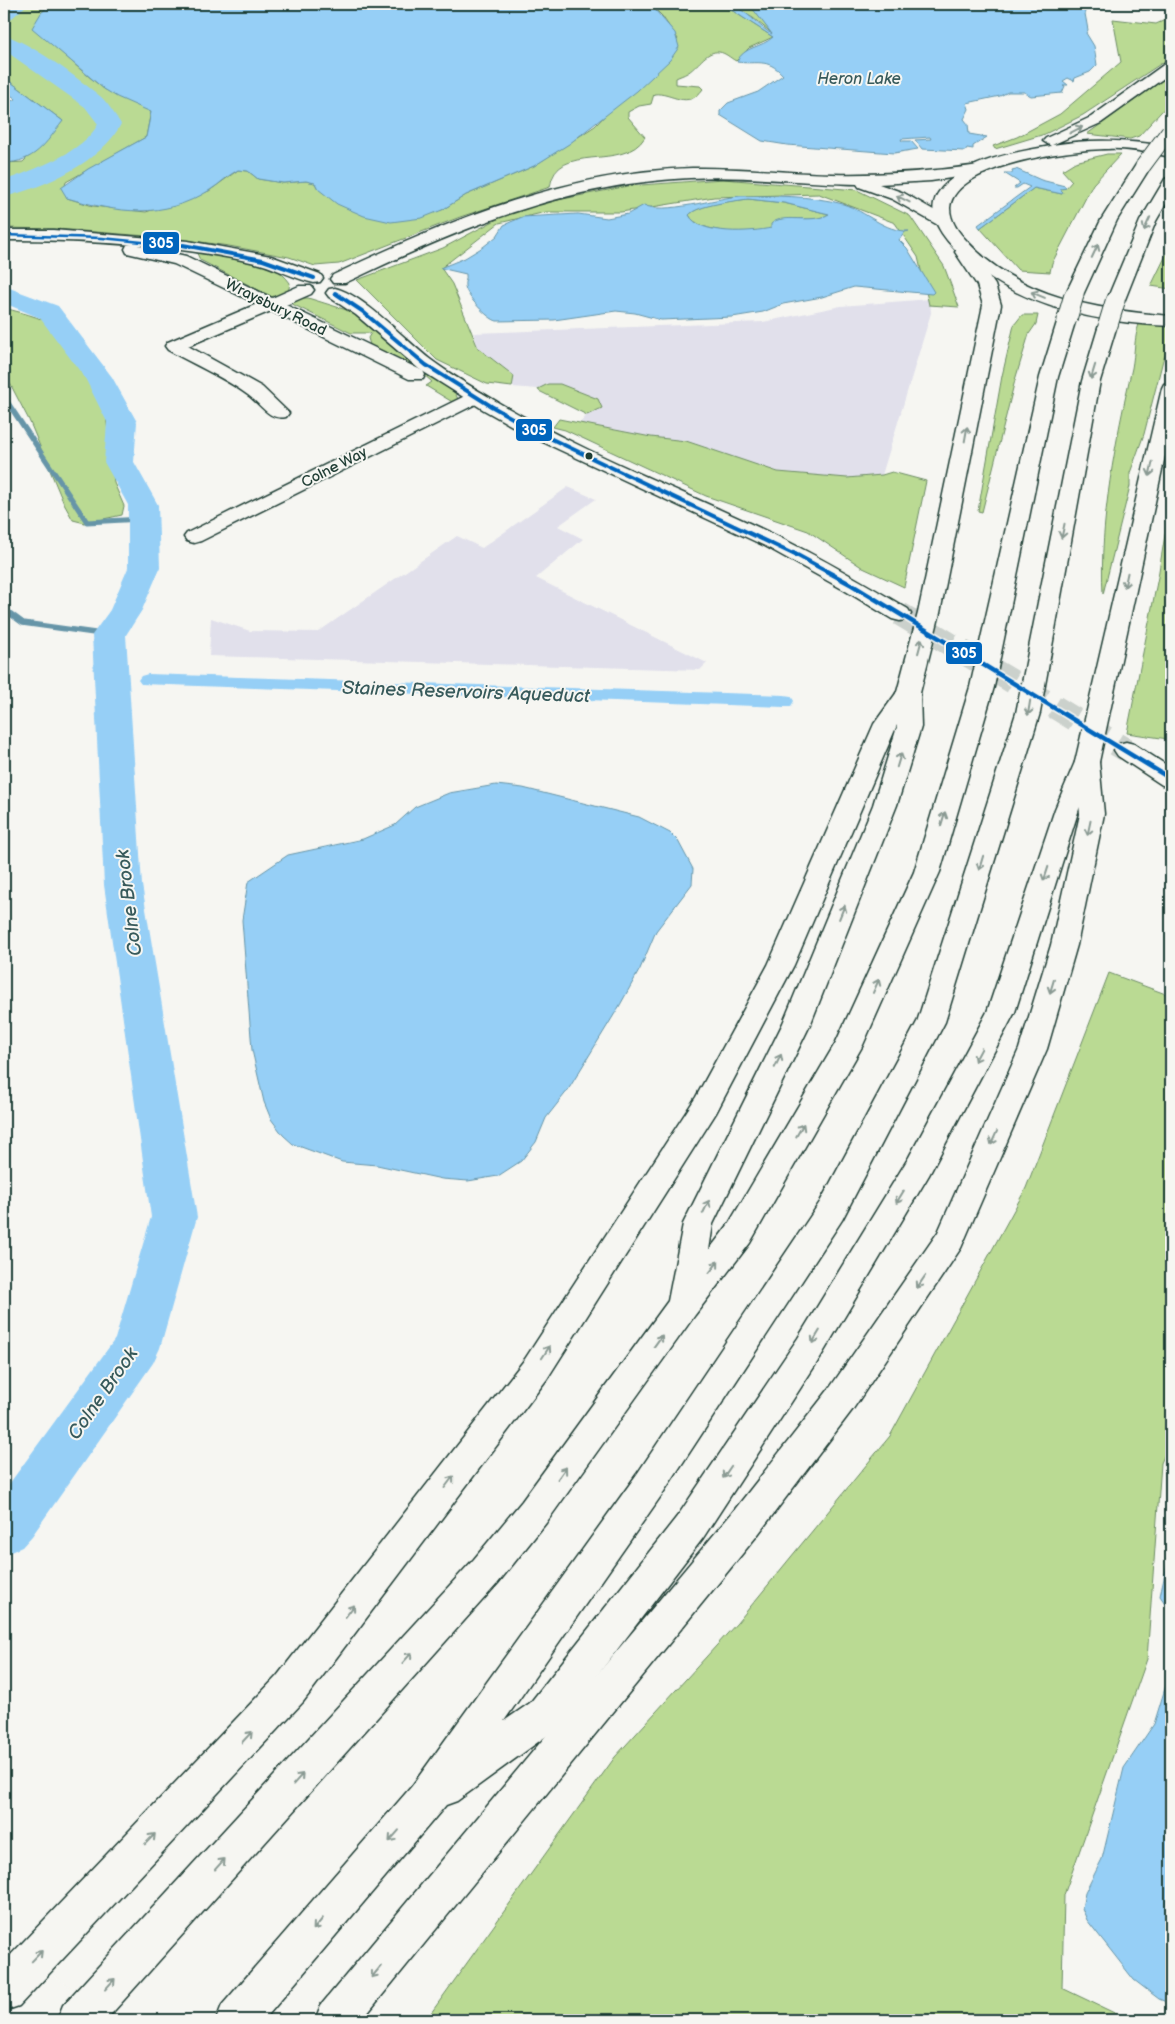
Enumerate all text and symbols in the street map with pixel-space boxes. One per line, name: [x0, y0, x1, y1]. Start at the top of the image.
water label: Heron Lake: [817, 70, 901, 89]
one-way arrow: [1069, 125, 1084, 135]
one-way arrow: [896, 194, 911, 204]
one-way arrow: [1142, 216, 1152, 231]
line badge: 305: [142, 231, 180, 255]
text: 305: [149, 235, 173, 252]
one-way arrow: [1091, 244, 1100, 259]
street label: Wraysbury Road: [222, 275, 330, 340]
one-way arrow: [1031, 290, 1046, 299]
one-way arrow: [1088, 363, 1098, 379]
line badge: 305: [515, 418, 553, 442]
text: 305: [522, 422, 546, 439]
one-way arrow: [961, 426, 971, 442]
street label: Colne Way: [298, 443, 371, 492]
unlabelled marker: [584, 451, 594, 461]
one-way arrow: [1146, 460, 1155, 476]
one-way arrow: [1058, 523, 1067, 539]
one-way arrow: [1121, 572, 1130, 588]
one-way arrow: [916, 638, 925, 654]
line badge: 305: [945, 641, 983, 665]
text: 305: [952, 645, 976, 662]
water label: Staines Reservoirs Aqueduct: [342, 677, 591, 708]
one-way arrow: [1023, 700, 1033, 716]
one-way arrow: [895, 753, 905, 769]
one-way arrow: [938, 812, 948, 828]
one-way arrow: [1084, 820, 1093, 836]
water label: Colne Brook: [111, 848, 147, 957]
one-way arrow: [976, 855, 985, 871]
one-way arrow: [1041, 865, 1050, 881]
one-way arrow: [838, 905, 847, 920]
one-way arrow: [1047, 978, 1057, 994]
one-way arrow: [871, 979, 881, 994]
one-way arrow: [973, 1047, 982, 1062]
one-way arrow: [773, 1054, 783, 1069]
one-way arrow: [795, 1123, 805, 1137]
one-way arrow: [989, 1130, 999, 1145]
one-way arrow: [895, 1190, 905, 1204]
one-way arrow: [702, 1200, 711, 1215]
one-way arrow: [708, 1261, 719, 1274]
one-way arrow: [915, 1275, 926, 1289]
one-way arrow: [810, 1329, 820, 1343]
one-way arrow: [653, 1334, 663, 1348]
water label: Colne Brook: [63, 1343, 144, 1444]
one-way arrow: [541, 1346, 551, 1360]
one-way arrow: [722, 1465, 732, 1479]
one-way arrow: [557, 1467, 568, 1480]
one-way arrow: [443, 1476, 454, 1489]
one-way arrow: [344, 1605, 355, 1618]
one-way arrow: [401, 1652, 413, 1665]
one-way arrow: [241, 1730, 253, 1743]
one-way arrow: [293, 1772, 304, 1785]
one-way arrow: [388, 1830, 399, 1843]
one-way arrow: [144, 1832, 156, 1845]
one-way arrow: [214, 1858, 226, 1871]
one-way arrow: [313, 1918, 324, 1931]
one-way arrow: [31, 1950, 44, 1962]
one-way arrow: [371, 1965, 382, 1978]
one-way arrow: [105, 1978, 116, 1991]

